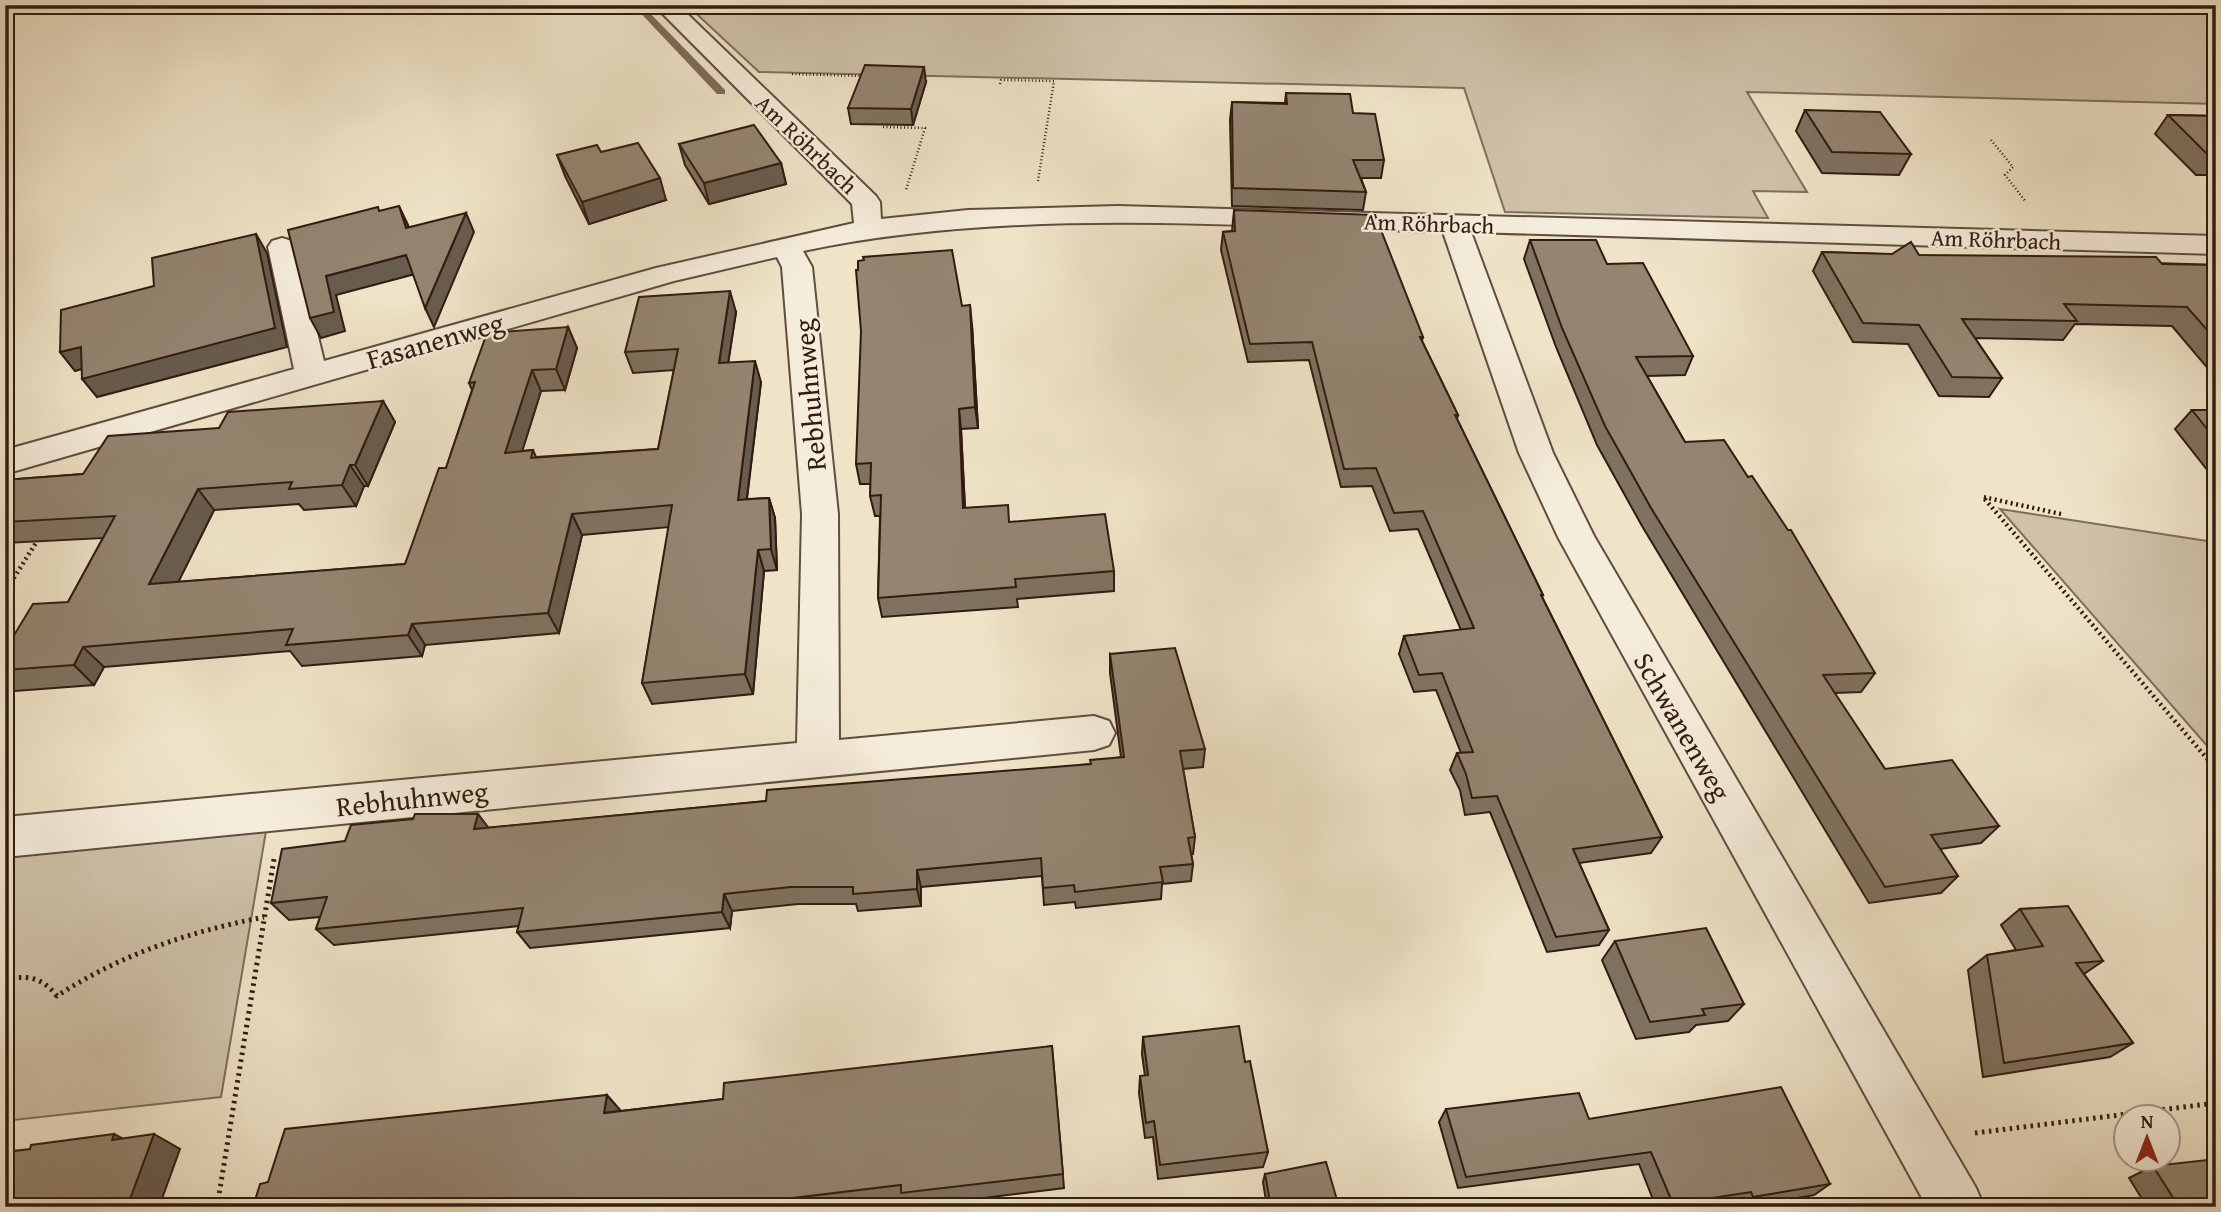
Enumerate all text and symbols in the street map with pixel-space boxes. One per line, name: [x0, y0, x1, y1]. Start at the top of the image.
street label: Am Röhrbach: [749, 87, 866, 201]
street label: Am Röhrbach: [1363, 204, 1495, 242]
street label: Am Röhrbach: [1930, 220, 2062, 258]
street label: Fasanenweg: [362, 301, 509, 379]
street label: Rebhuhnweg: [782, 317, 836, 473]
street label: Schwanenweg: [1624, 644, 1742, 808]
street label: Rebhuhnweg: [334, 770, 490, 826]
north arrow: [2112, 1104, 2182, 1174]
text: N: [2141, 1107, 2154, 1135]

